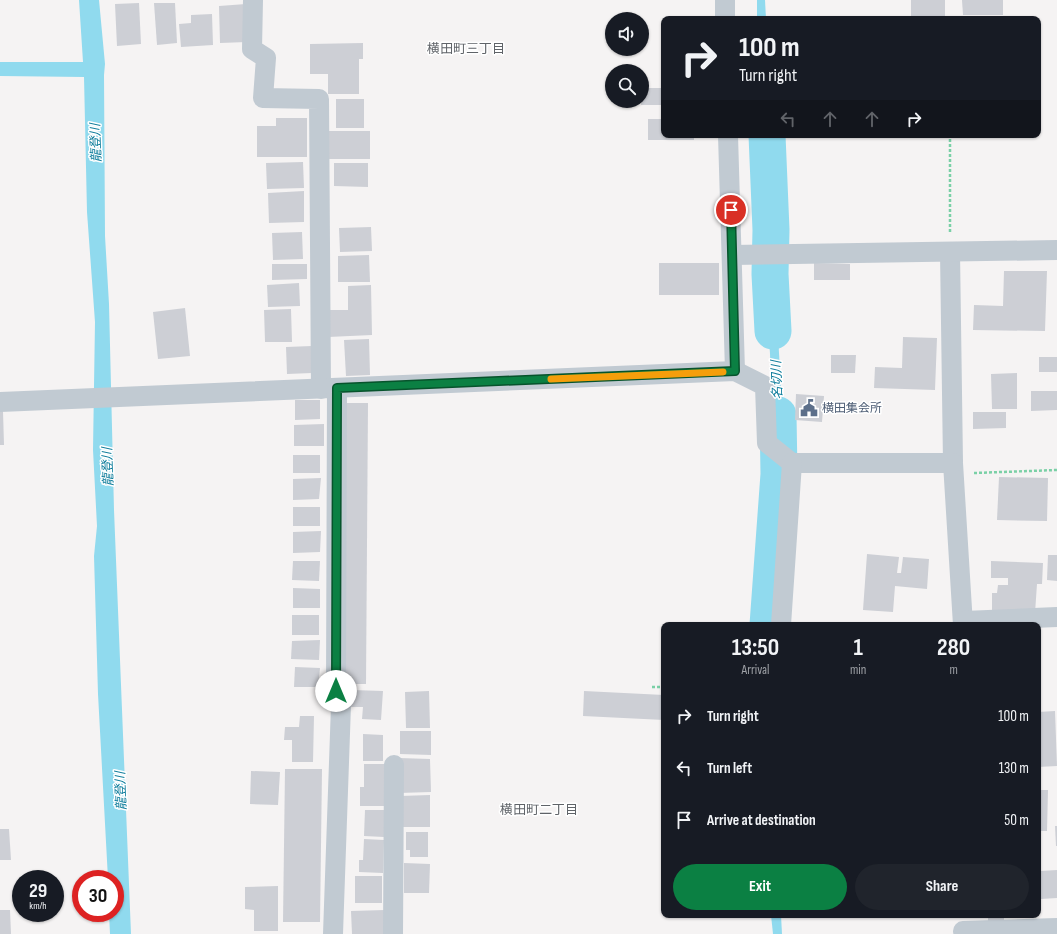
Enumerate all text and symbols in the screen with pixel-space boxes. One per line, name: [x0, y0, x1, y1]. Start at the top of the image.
map controls: [605, 12, 649, 108]
button: sound: [605, 12, 649, 56]
text: 100 m: [739, 31, 800, 64]
icon: right: [673, 32, 725, 84]
district label: 横田町三丁目: [427, 41, 505, 57]
button: search: [605, 64, 649, 108]
text: Turn right: [739, 65, 797, 86]
icon: left: [777, 108, 799, 130]
icon: ahead: [819, 108, 841, 130]
icon: ahead: [861, 108, 883, 130]
icon: right: [903, 108, 925, 130]
water label: 龍登川: [87, 121, 105, 163]
pin: [714, 193, 748, 227]
icon: arrive: [720, 199, 742, 221]
water label: 名切川: [768, 358, 786, 400]
public building icon: 横田集会所: [799, 398, 819, 418]
place label: 横田集会所: [822, 401, 882, 416]
water label: 龍登川: [99, 445, 117, 487]
text: 13:50: [732, 633, 779, 662]
text: 1: [853, 633, 863, 662]
text: 280: [937, 633, 970, 662]
text: Arrival: [741, 662, 769, 678]
text: min: [850, 662, 866, 678]
text: m: [949, 662, 958, 678]
position arrow: [315, 670, 357, 712]
icon: right: [673, 705, 695, 727]
text: Turn right: [707, 707, 759, 726]
text: 100 m: [998, 707, 1029, 726]
icon: left: [673, 757, 695, 779]
text: Turn left: [707, 759, 752, 778]
text: 130 m: [999, 759, 1029, 778]
water label: 龍登川: [112, 769, 130, 811]
district label: 横田町二丁目: [500, 802, 578, 818]
icon: arrive: [673, 809, 695, 831]
text: Arrive at destination: [707, 811, 816, 830]
text: 50 m: [1004, 811, 1029, 830]
button: Exit: [673, 864, 847, 910]
button: Share: [855, 864, 1029, 910]
speed limit sign: 30: [72, 870, 124, 922]
text: 29: [29, 879, 47, 903]
text: km/h: [29, 900, 47, 912]

